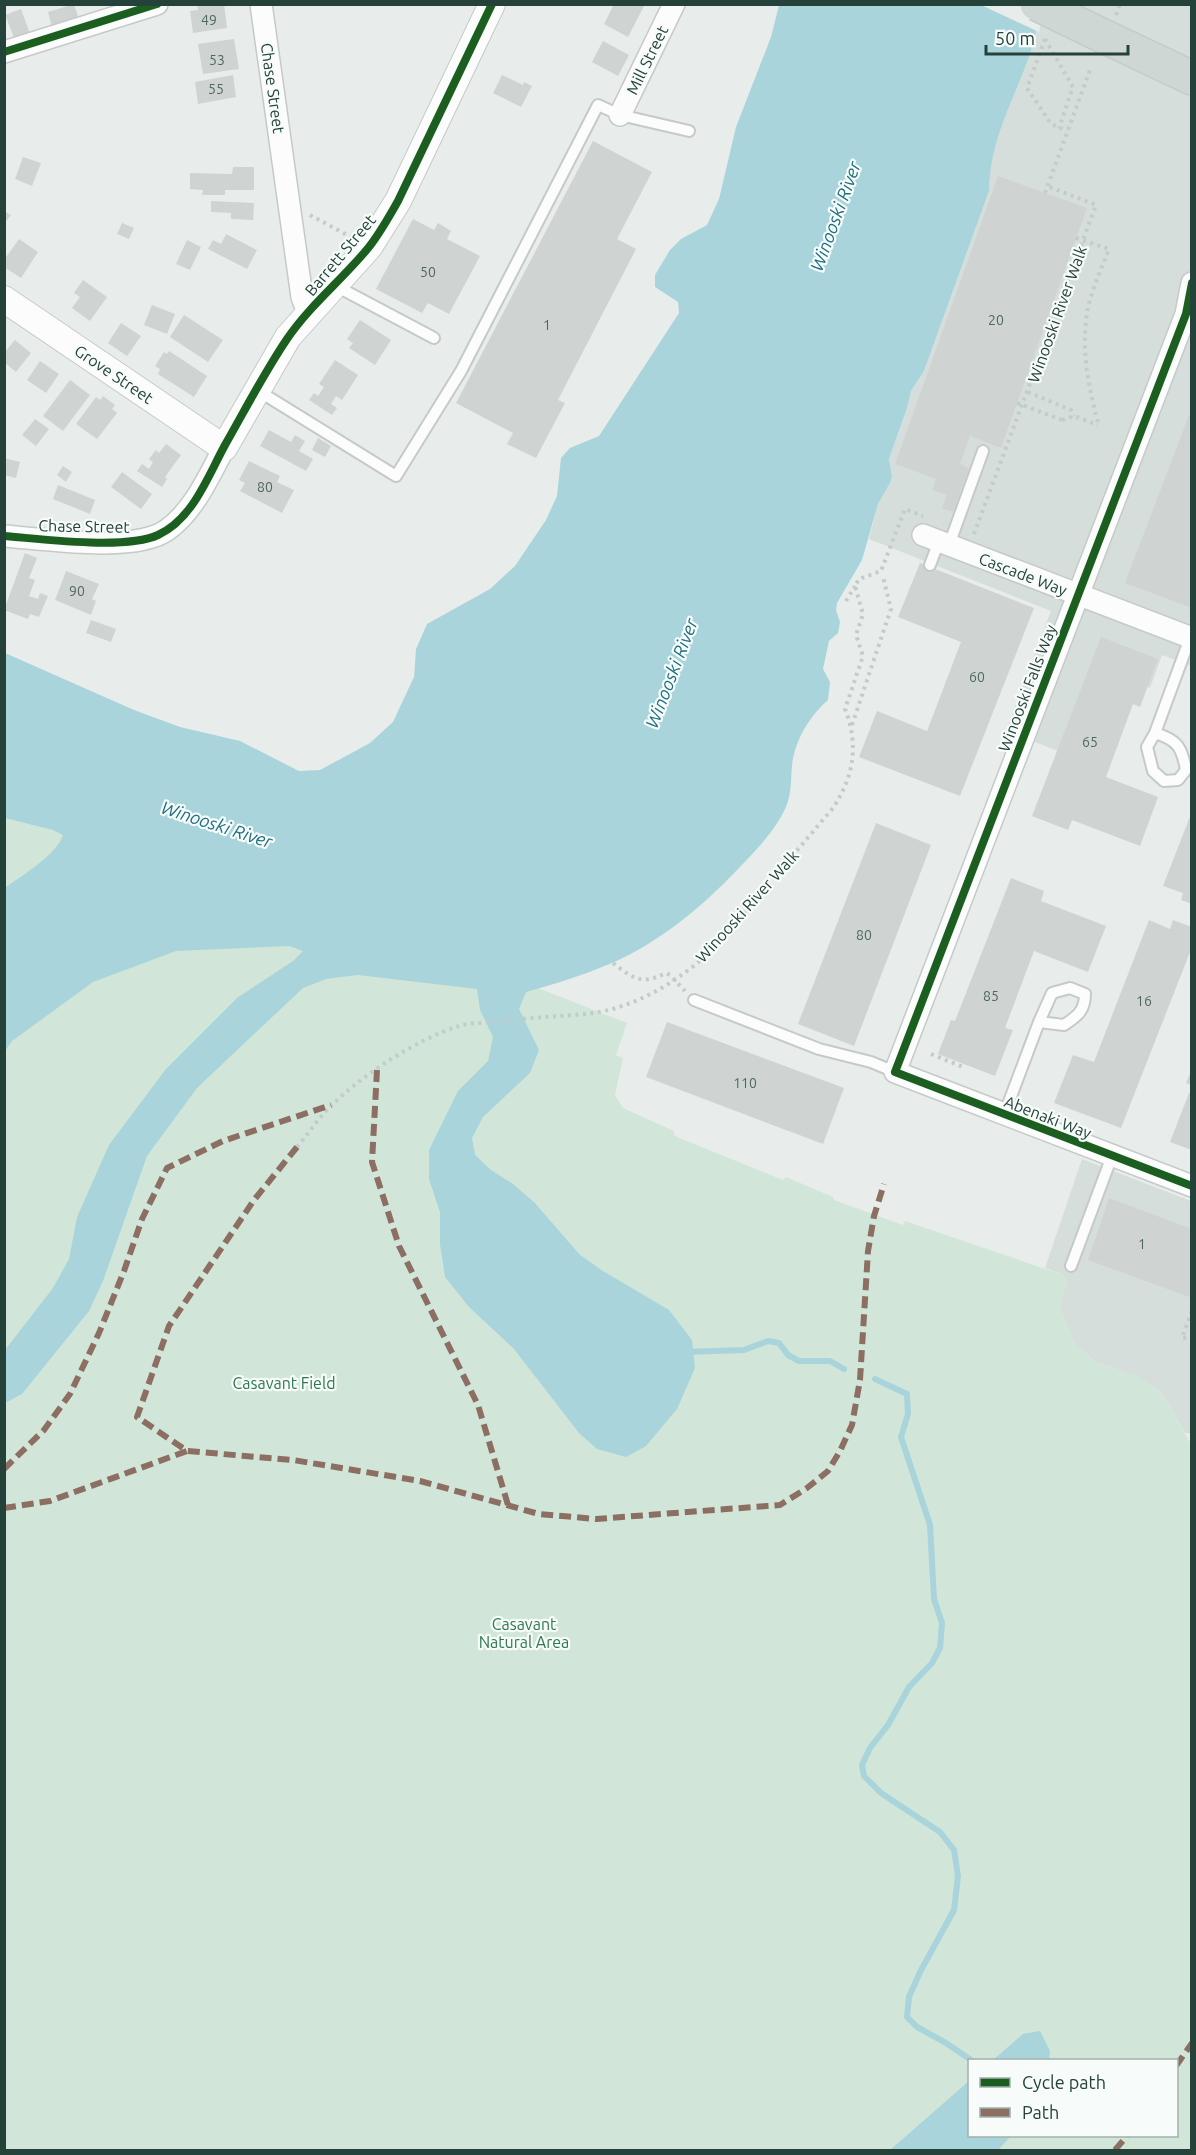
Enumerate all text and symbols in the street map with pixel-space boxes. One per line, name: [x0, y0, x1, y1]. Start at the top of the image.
house number: 49: [201, 12, 217, 28]
scale bar: [986, 18, 1128, 56]
street label: Mill Street: [623, 22, 672, 97]
text: 50 m: [995, 28, 1035, 48]
street label: Chase Street: [258, 42, 288, 135]
house number: 53: [209, 52, 225, 68]
house number: 55: [208, 81, 224, 97]
water label: Winooski River: [806, 157, 865, 274]
street label: Barrett Street: [301, 210, 380, 299]
street label: Winooski River Walk: [1024, 243, 1090, 385]
house number: 50: [420, 264, 436, 280]
house number: 20: [988, 312, 1004, 328]
house number: 1: [543, 317, 551, 333]
street label: Grove Street: [71, 341, 157, 407]
house number: 80: [257, 479, 273, 495]
street label: Chase Street: [38, 516, 131, 536]
street label: Cascade Way: [976, 549, 1070, 599]
house number: 90: [69, 583, 85, 599]
water label: Winooski River: [641, 615, 701, 730]
street label: Winooski Falls Way: [994, 622, 1060, 754]
house number: 60: [969, 669, 985, 685]
house number: 65: [1082, 734, 1098, 750]
water label: Winooski River: [159, 797, 276, 852]
street label: Winooski River Walk: [692, 846, 802, 966]
house number: 80: [856, 927, 872, 943]
house number: 85: [983, 988, 999, 1004]
house number: 16: [1136, 993, 1152, 1009]
house number: 110: [733, 1075, 757, 1091]
street label: Abenaki Way: [1002, 1092, 1094, 1142]
house number: 1: [1138, 1236, 1146, 1252]
park label: Casavant Field: [233, 1374, 336, 1392]
park label: Casavant Natural Area: [479, 1615, 569, 1651]
legend: [968, 2059, 1178, 2137]
text: Cycle path: [1022, 2072, 1106, 2092]
text: Path: [1022, 2102, 1059, 2122]

